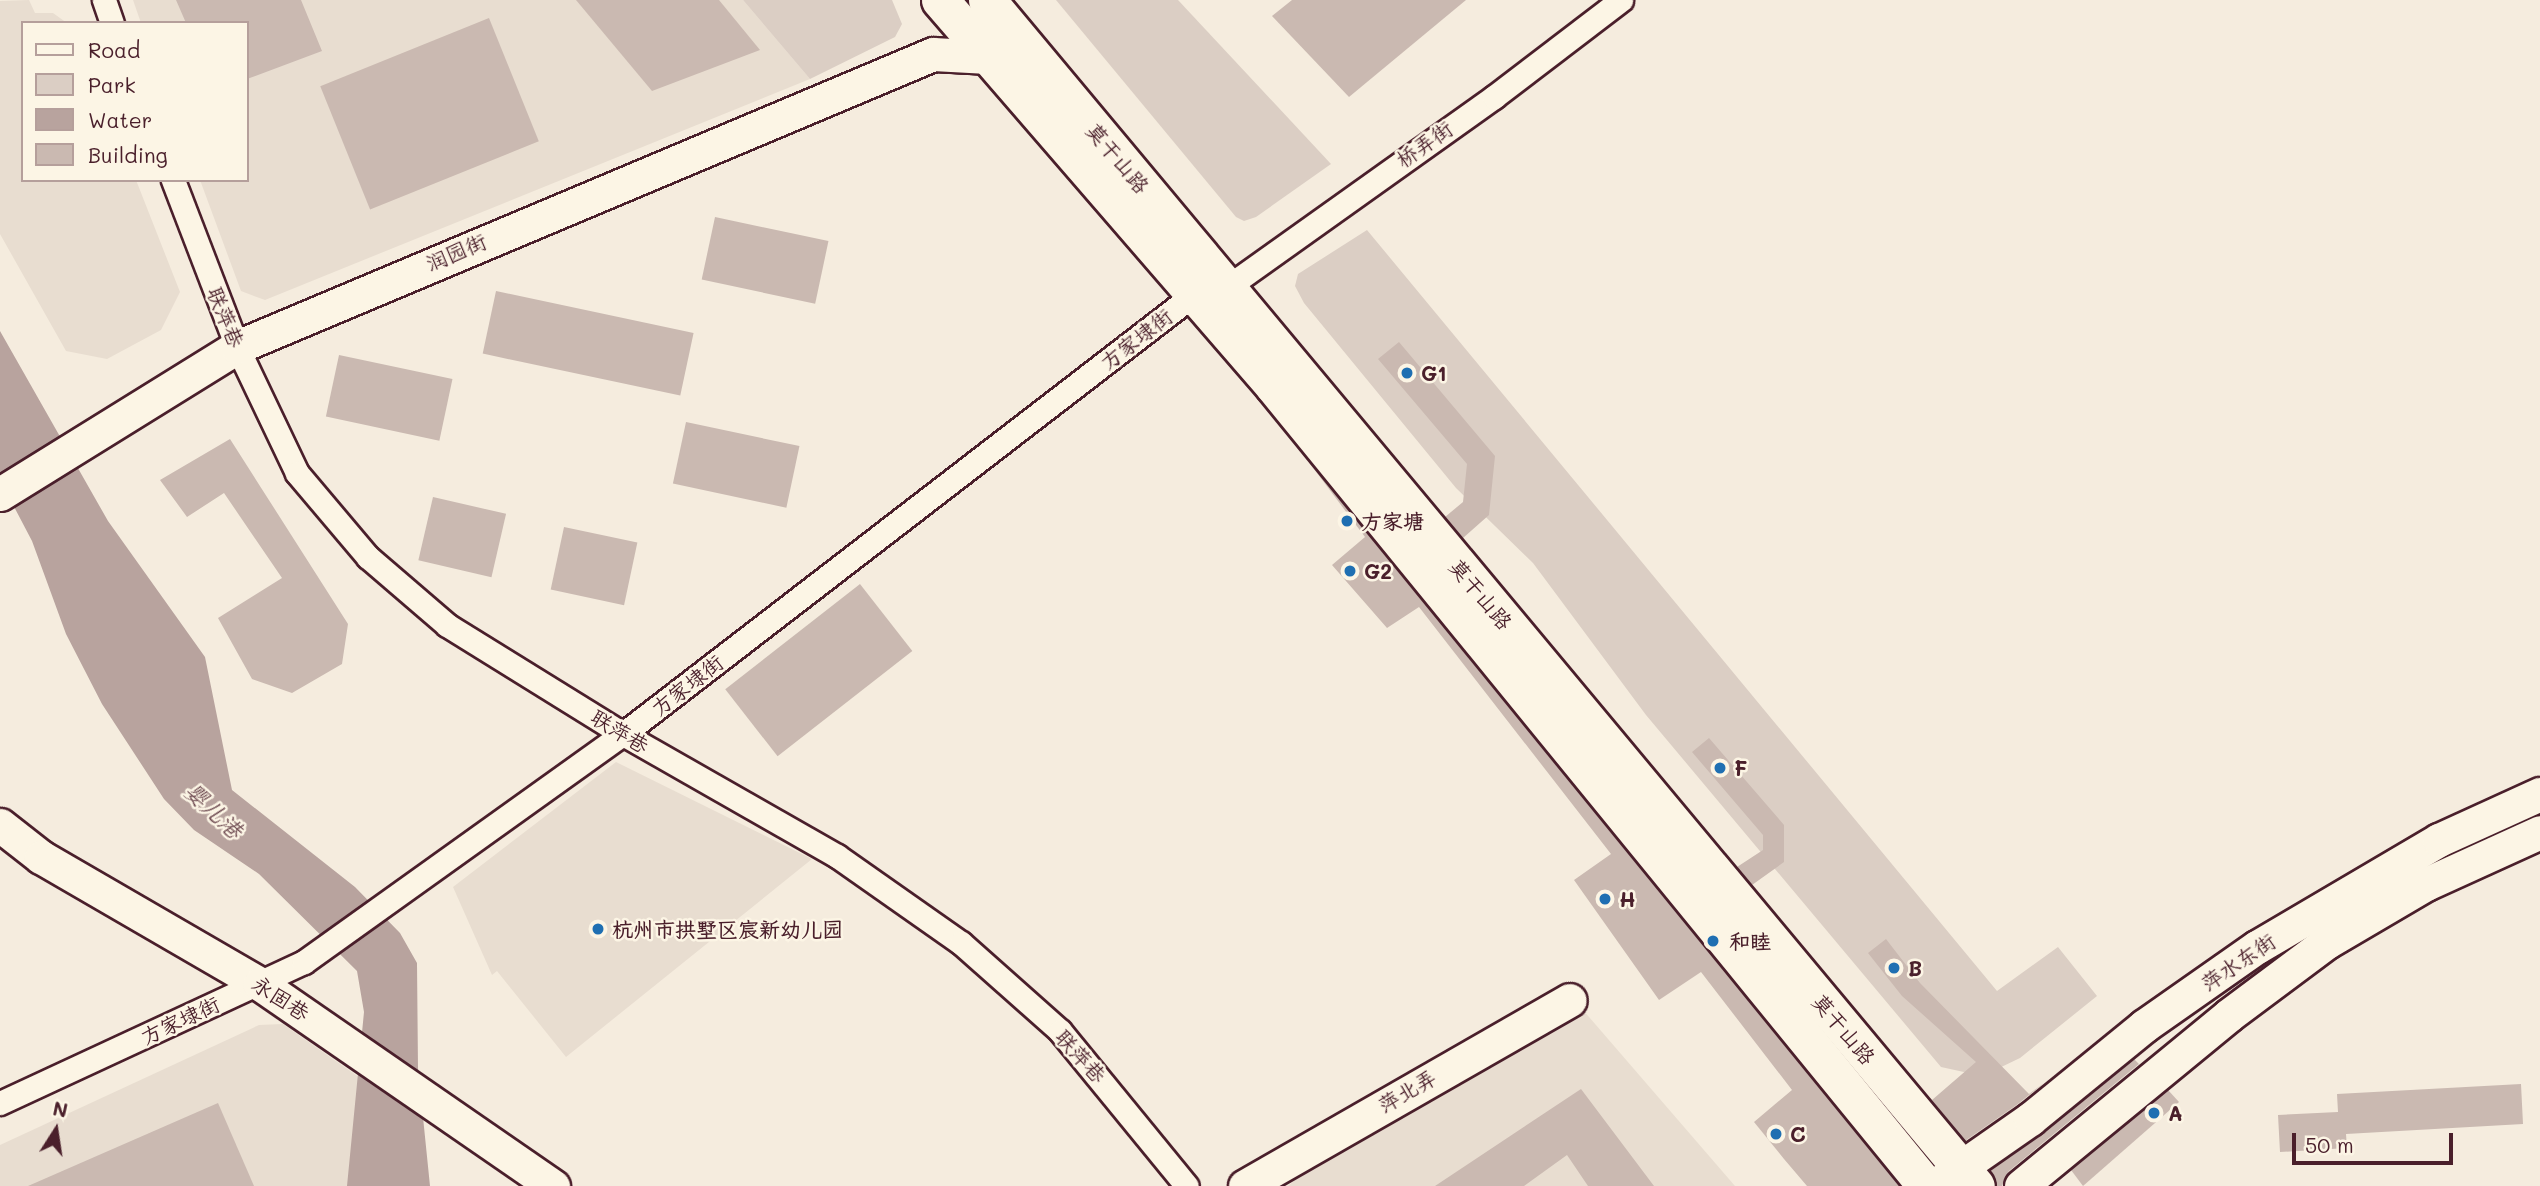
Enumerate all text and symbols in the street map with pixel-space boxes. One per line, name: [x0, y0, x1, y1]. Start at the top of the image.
legend: [21, 21, 248, 182]
text: Road: [88, 36, 140, 63]
text: Park: [88, 71, 136, 98]
text: Water: [88, 106, 152, 133]
street label: 桥弄街: [1391, 116, 1457, 172]
street label: 莫干山路: [1081, 118, 1155, 198]
text: Building: [88, 141, 168, 168]
street label: 润园街: [422, 228, 490, 276]
street label: 联萍巷: [203, 283, 249, 351]
street label: 方家埭街: [1095, 303, 1177, 375]
place label: G1: [1421, 360, 1446, 386]
marker: G1: [1399, 365, 1415, 381]
place label: 方家塘: [1361, 508, 1424, 534]
marker: 方家塘: [1339, 513, 1355, 529]
street label: 莫干山路: [1444, 554, 1518, 634]
place label: G2: [1364, 558, 1392, 584]
marker: G2: [1342, 563, 1358, 579]
street label: 方家埭街: [646, 649, 728, 721]
street label: 联萍巷: [587, 704, 653, 758]
place label: F: [1734, 755, 1747, 781]
marker: F: [1712, 760, 1728, 776]
water label: 婴儿港: [179, 776, 249, 844]
place label: H: [1619, 886, 1636, 912]
marker: H: [1597, 891, 1613, 907]
place label: 杭州市拱墅区宸新幼儿园: [612, 916, 843, 942]
marker: 杭州市拱墅区宸新幼儿园: [590, 921, 606, 937]
place label: 和睦: [1729, 928, 1771, 954]
street label: 萍水东街: [2196, 928, 2280, 996]
marker: 和睦: [1703, 931, 1723, 951]
place label: B: [1908, 955, 1922, 981]
marker: B: [1886, 960, 1902, 976]
street label: 永固巷: [248, 970, 314, 1026]
street label: 莫干山路: [1807, 989, 1881, 1069]
street label: 方家埭街: [137, 991, 223, 1049]
street label: 联萍巷: [1051, 1024, 1111, 1088]
street label: 萍北弄: [1373, 1064, 1441, 1118]
north arrow: [21, 1095, 91, 1165]
text: N: [51, 1095, 70, 1123]
place label: A: [2168, 1100, 2183, 1126]
marker: A: [2146, 1105, 2162, 1121]
scale bar: [2295, 1120, 2456, 1164]
place label: C: [1790, 1121, 1806, 1147]
marker: C: [1768, 1126, 1784, 1142]
text: 50 m: [2305, 1131, 2354, 1158]

